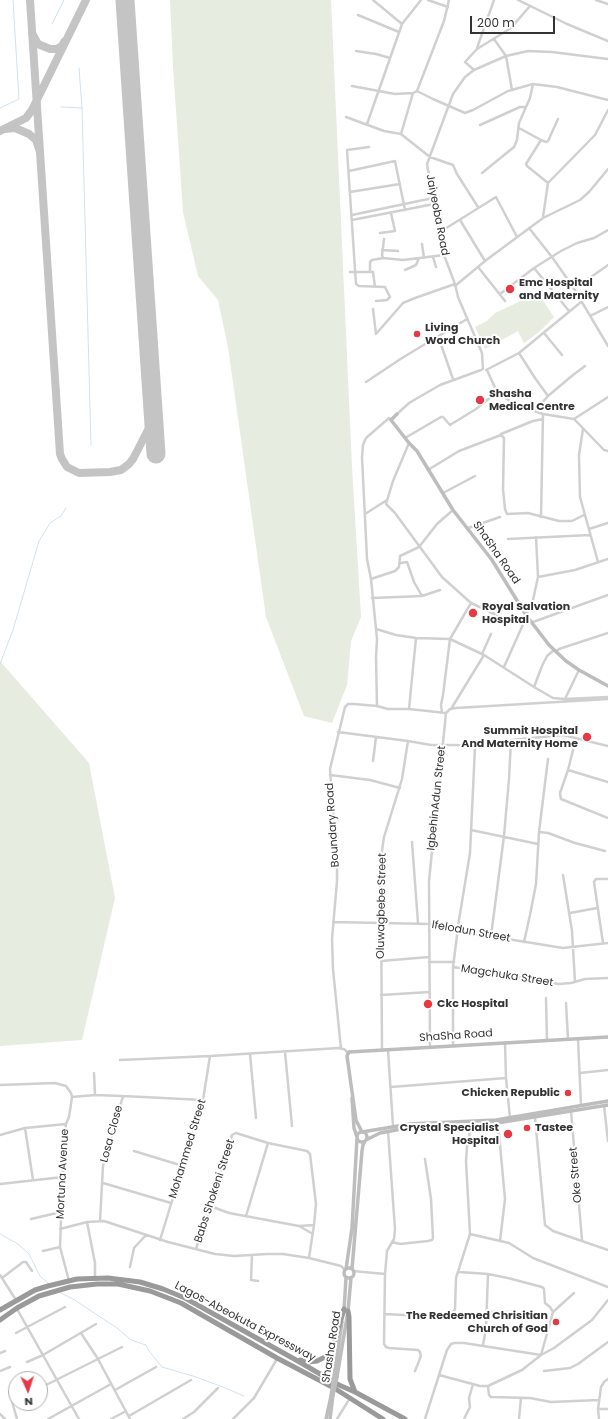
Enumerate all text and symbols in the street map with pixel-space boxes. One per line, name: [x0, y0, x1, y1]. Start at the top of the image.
scale bar: [472, 8, 557, 34]
text: 200 m: [477, 14, 515, 31]
street label: Jaiyeoba Road: [423, 173, 451, 257]
place label: Emc Hospital and Maternity: [519, 276, 599, 302]
marker: Emc Hospital and Maternity: [504, 283, 516, 295]
place label: Living Word Church: [425, 321, 500, 347]
marker: Living Word Church: [412, 329, 422, 339]
place label: Shasha Medical Centre: [489, 387, 575, 413]
marker: Shasha Medical Centre: [474, 394, 486, 406]
street label: ShaSha Road: [470, 519, 522, 587]
place label: Royal Salvation Hospital: [482, 600, 570, 626]
marker: Royal Salvation Hospital: [467, 607, 479, 619]
place label: Summit Hospital And Maternity Home: [461, 724, 578, 750]
marker: Summit Hospital And Maternity Home: [581, 731, 593, 743]
street label: IgbehinAdun Street: [425, 745, 449, 851]
street label: Boundary Road: [323, 782, 343, 868]
street label: Oluwagbebe Street: [374, 853, 390, 959]
street label: Ifelodun Street: [431, 919, 511, 945]
street label: Magchuka Street: [460, 962, 554, 990]
place label: Ckc Hospital: [437, 997, 508, 1011]
marker: Ckc Hospital: [422, 998, 434, 1010]
street label: ShaSha Road: [419, 1027, 493, 1045]
place label: Chicken Republic: [462, 1086, 560, 1100]
marker: Chicken Republic: [563, 1088, 573, 1098]
street label: Mohammed Street: [167, 1098, 209, 1200]
street label: Losa Close: [98, 1104, 126, 1164]
place label: Crystal Specialist Hospital: [400, 1121, 499, 1147]
place label: Tastee: [535, 1121, 573, 1135]
marker: Tastee: [522, 1123, 532, 1133]
marker: Crystal Specialist Hospital: [502, 1128, 514, 1140]
street label: Mortuna Avenue: [54, 1129, 72, 1219]
street label: Babs Shokeni Street: [192, 1138, 238, 1244]
street label: Oke Street: [567, 1146, 585, 1204]
street label: Lagos-Abeokuta Expressway: [172, 1279, 318, 1365]
place label: The Redeemed Chrisitian Church of God: [406, 1309, 548, 1335]
street label: Shasha Road: [320, 1310, 344, 1384]
marker: The Redeemed Chrisitian Church of God: [551, 1317, 561, 1327]
north arrow: [8, 1371, 48, 1411]
text: N: [24, 1394, 33, 1410]

